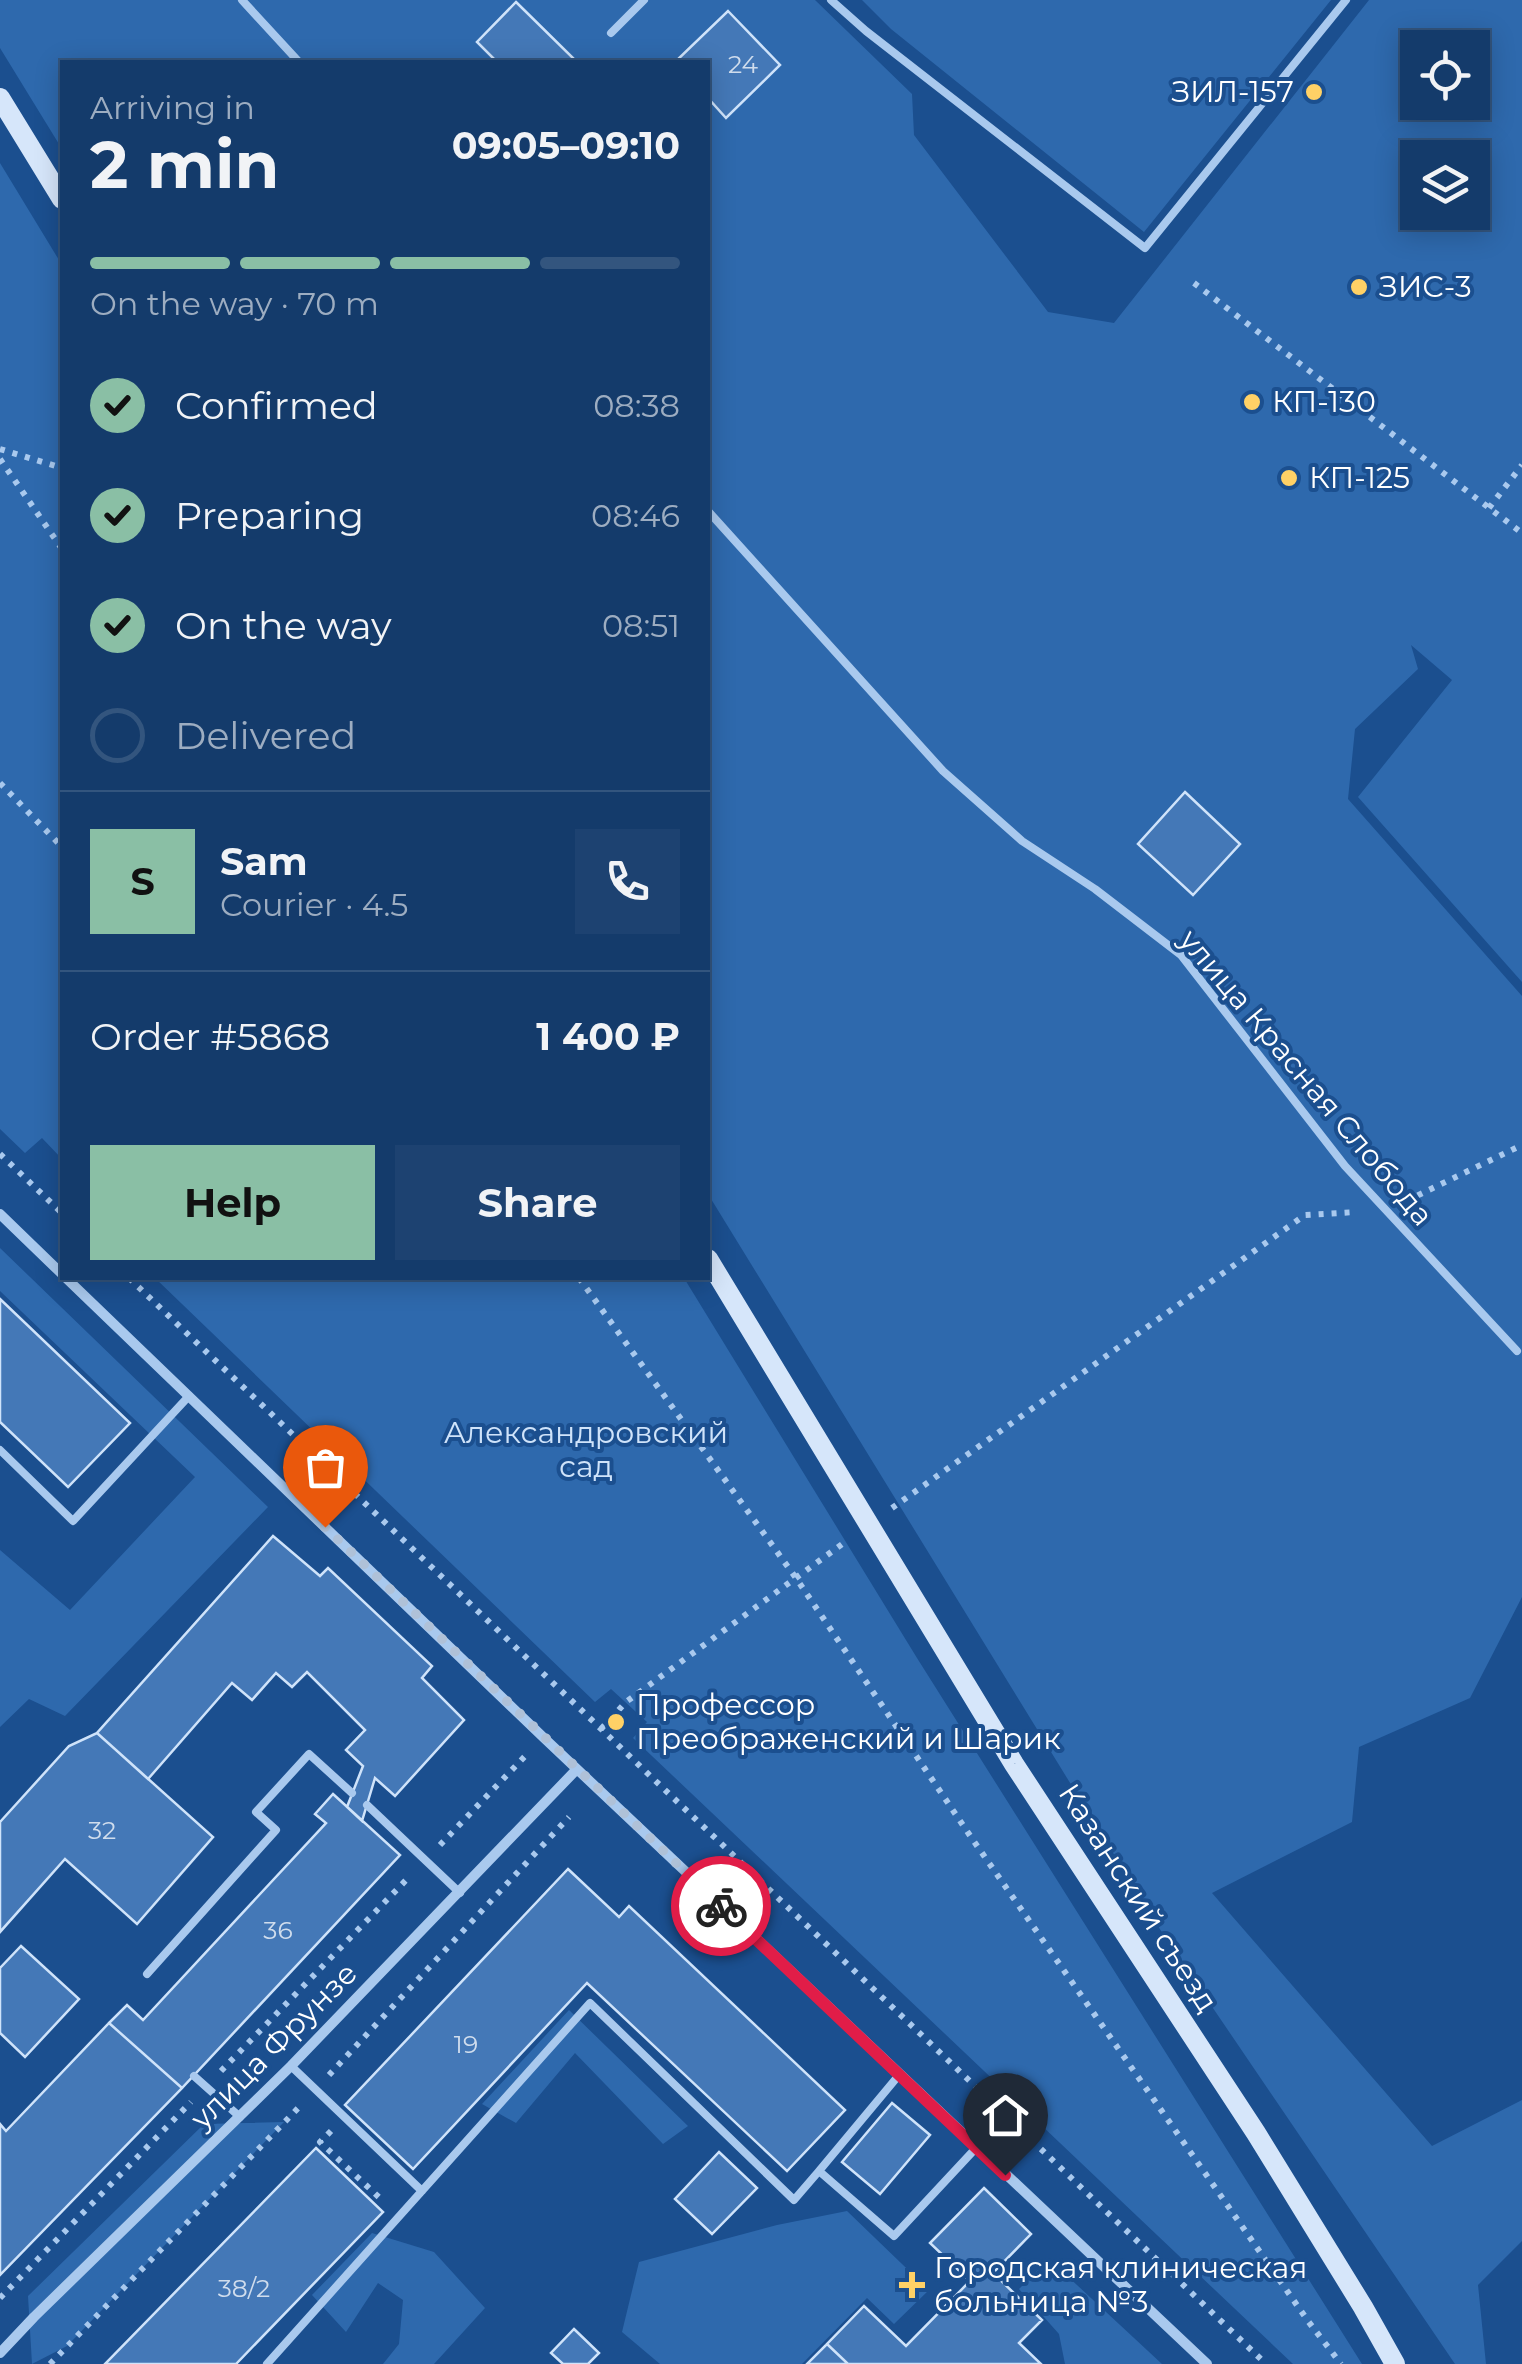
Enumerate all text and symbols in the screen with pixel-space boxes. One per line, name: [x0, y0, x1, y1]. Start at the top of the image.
map controls: [1400, 30, 1490, 230]
button: locate: [1400, 30, 1490, 120]
house number: 24: [728, 49, 759, 79]
place label: ЗИЛ-157: [1171, 73, 1294, 110]
marker: ЗИЛ-157: [1303, 81, 1325, 103]
text: Arriving in: [90, 88, 255, 127]
text: 09:05–09:10: [452, 122, 680, 169]
text: 2 min: [90, 125, 279, 204]
button: layers: [1400, 140, 1490, 230]
place label: ЗИС-3: [1379, 268, 1472, 305]
marker: ЗИС-3: [1348, 276, 1370, 298]
text: On the way · 70 m: [90, 284, 379, 323]
icon: check: [90, 378, 145, 433]
text: Confirmed: [175, 382, 378, 429]
place label: КП-130: [1272, 383, 1376, 420]
text: 08:38: [593, 386, 680, 425]
marker: КП-130: [1241, 391, 1263, 413]
place label: КП-125: [1309, 459, 1410, 496]
marker: КП-125: [1278, 467, 1300, 489]
icon: check: [90, 488, 145, 543]
text: Preparing: [175, 492, 364, 539]
text: 08:46: [591, 496, 680, 535]
icon: check: [90, 598, 145, 653]
text: On the way: [175, 602, 392, 649]
text: 08:51: [602, 606, 680, 645]
text: Delivered: [175, 712, 356, 759]
button: phone: [575, 829, 680, 934]
text: Sam: [220, 838, 308, 885]
text: S: [130, 858, 155, 905]
text: Courier · 4.5: [220, 885, 408, 924]
street label: улица Красная Слобода: [1171, 921, 1441, 1233]
text: Order #5868: [90, 1013, 330, 1060]
text: 1 400 ₽: [536, 1013, 680, 1060]
button: Help: [90, 1145, 375, 1260]
button: Share: [395, 1145, 680, 1260]
park label: Александровский сад: [444, 1414, 728, 1485]
pin: [283, 1425, 368, 1528]
icon: bag: [298, 1440, 353, 1495]
place label: Профессор Преображенский и Шарик: [636, 1686, 1061, 1757]
marker: Профессор Преображенский и Шарик: [605, 1711, 627, 1733]
street label: Казанский съезд: [1051, 1777, 1226, 2019]
house number: 32: [88, 1815, 116, 1845]
courier: [671, 1856, 771, 1956]
icon: bike: [694, 1879, 749, 1934]
house number: 36: [263, 1915, 293, 1945]
street label: улица Фрунзе: [182, 1955, 365, 2137]
house number: 19: [454, 2029, 478, 2059]
pin: [963, 2073, 1048, 2176]
icon: home: [978, 2088, 1033, 2143]
place label: Городская клиническая больница №3: [934, 2249, 1307, 2320]
marker: Городская клиническая больница №3: [899, 2272, 925, 2298]
house number: 38/2: [218, 2273, 270, 2303]

